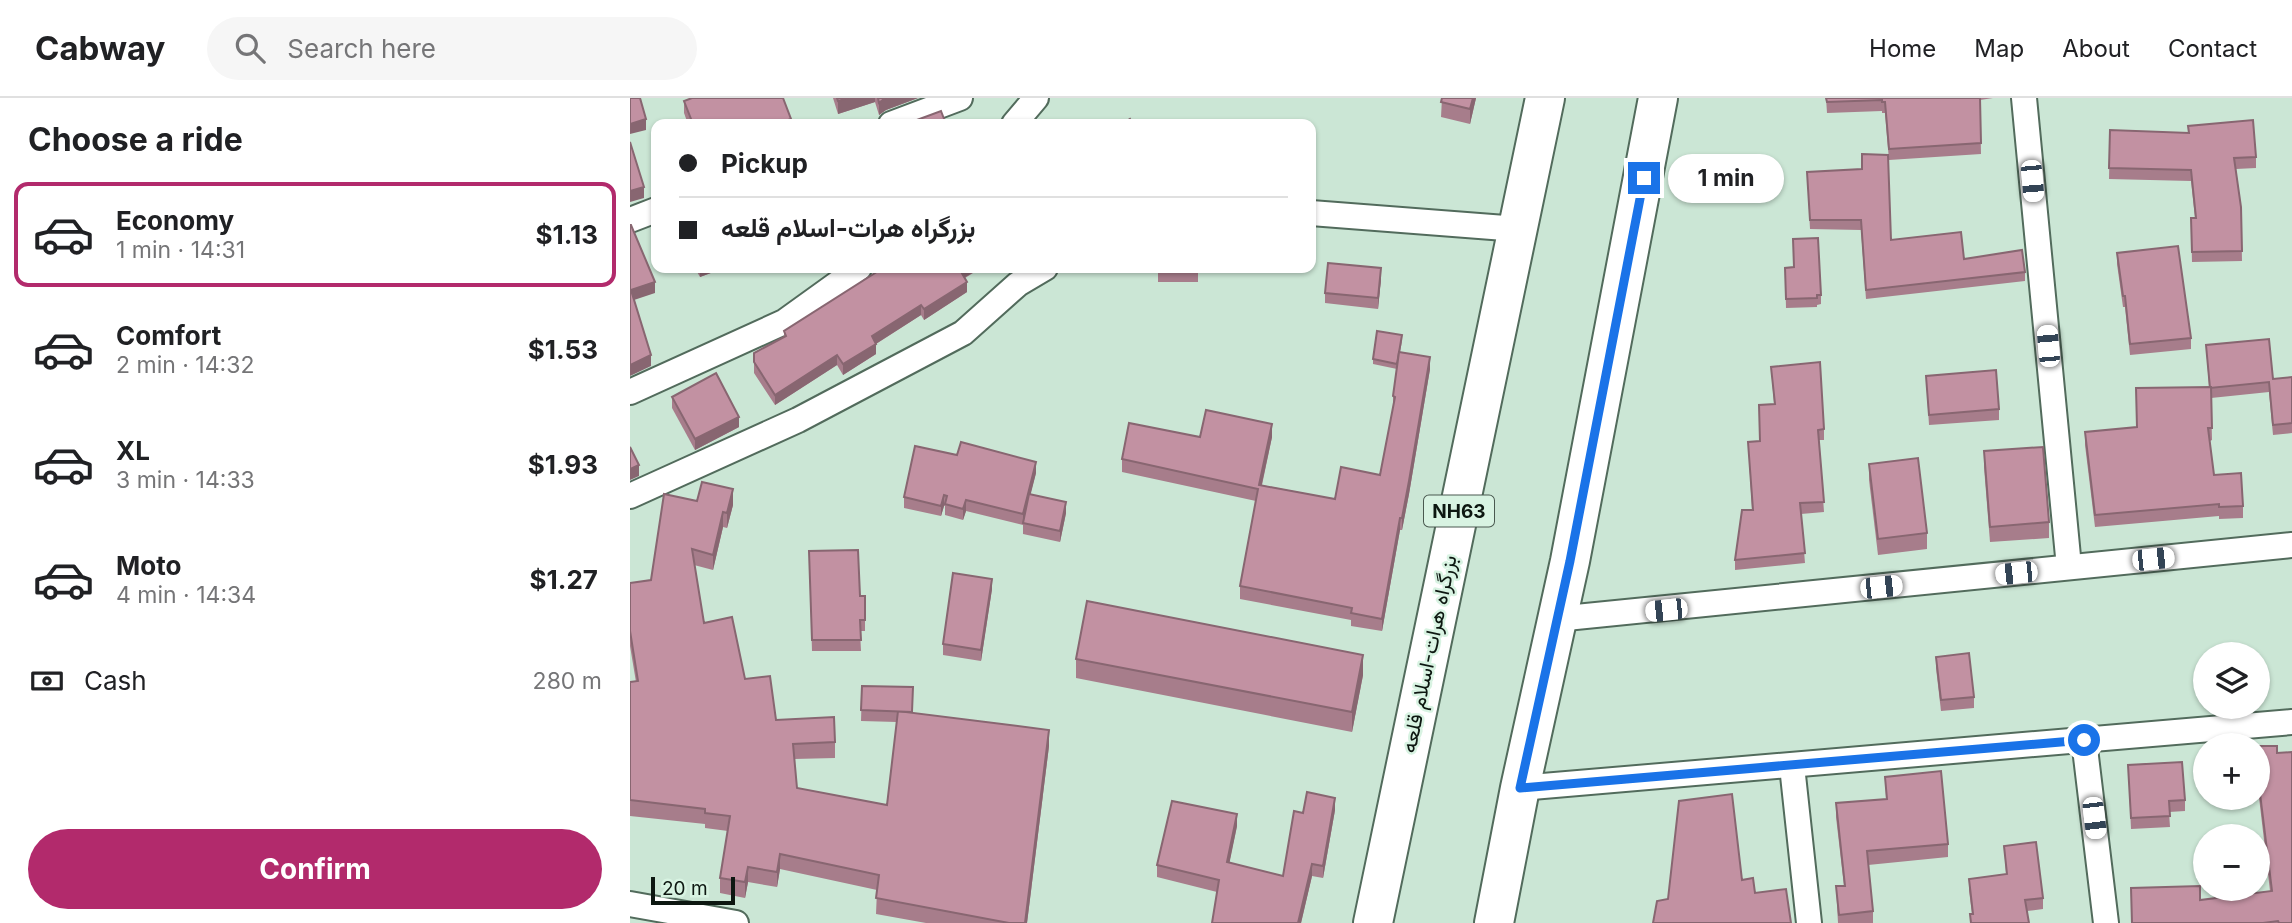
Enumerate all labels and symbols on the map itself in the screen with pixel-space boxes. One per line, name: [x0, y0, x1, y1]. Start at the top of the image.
callout: 1 min: [1668, 154, 1784, 202]
car: [2020, 159, 2045, 203]
route end: [1628, 162, 1660, 194]
car: [2036, 324, 2061, 368]
road number: NH63: [1424, 496, 1494, 526]
car: [2132, 546, 2175, 572]
street label: بزرگراه هرات-اسلام قلعه: [1395, 553, 1464, 756]
car: [1995, 560, 2038, 586]
car: [1860, 574, 1903, 600]
car: [1645, 597, 1688, 623]
route start: [2068, 724, 2100, 756]
car: [2082, 796, 2107, 840]
scale bar: [651, 874, 735, 906]

